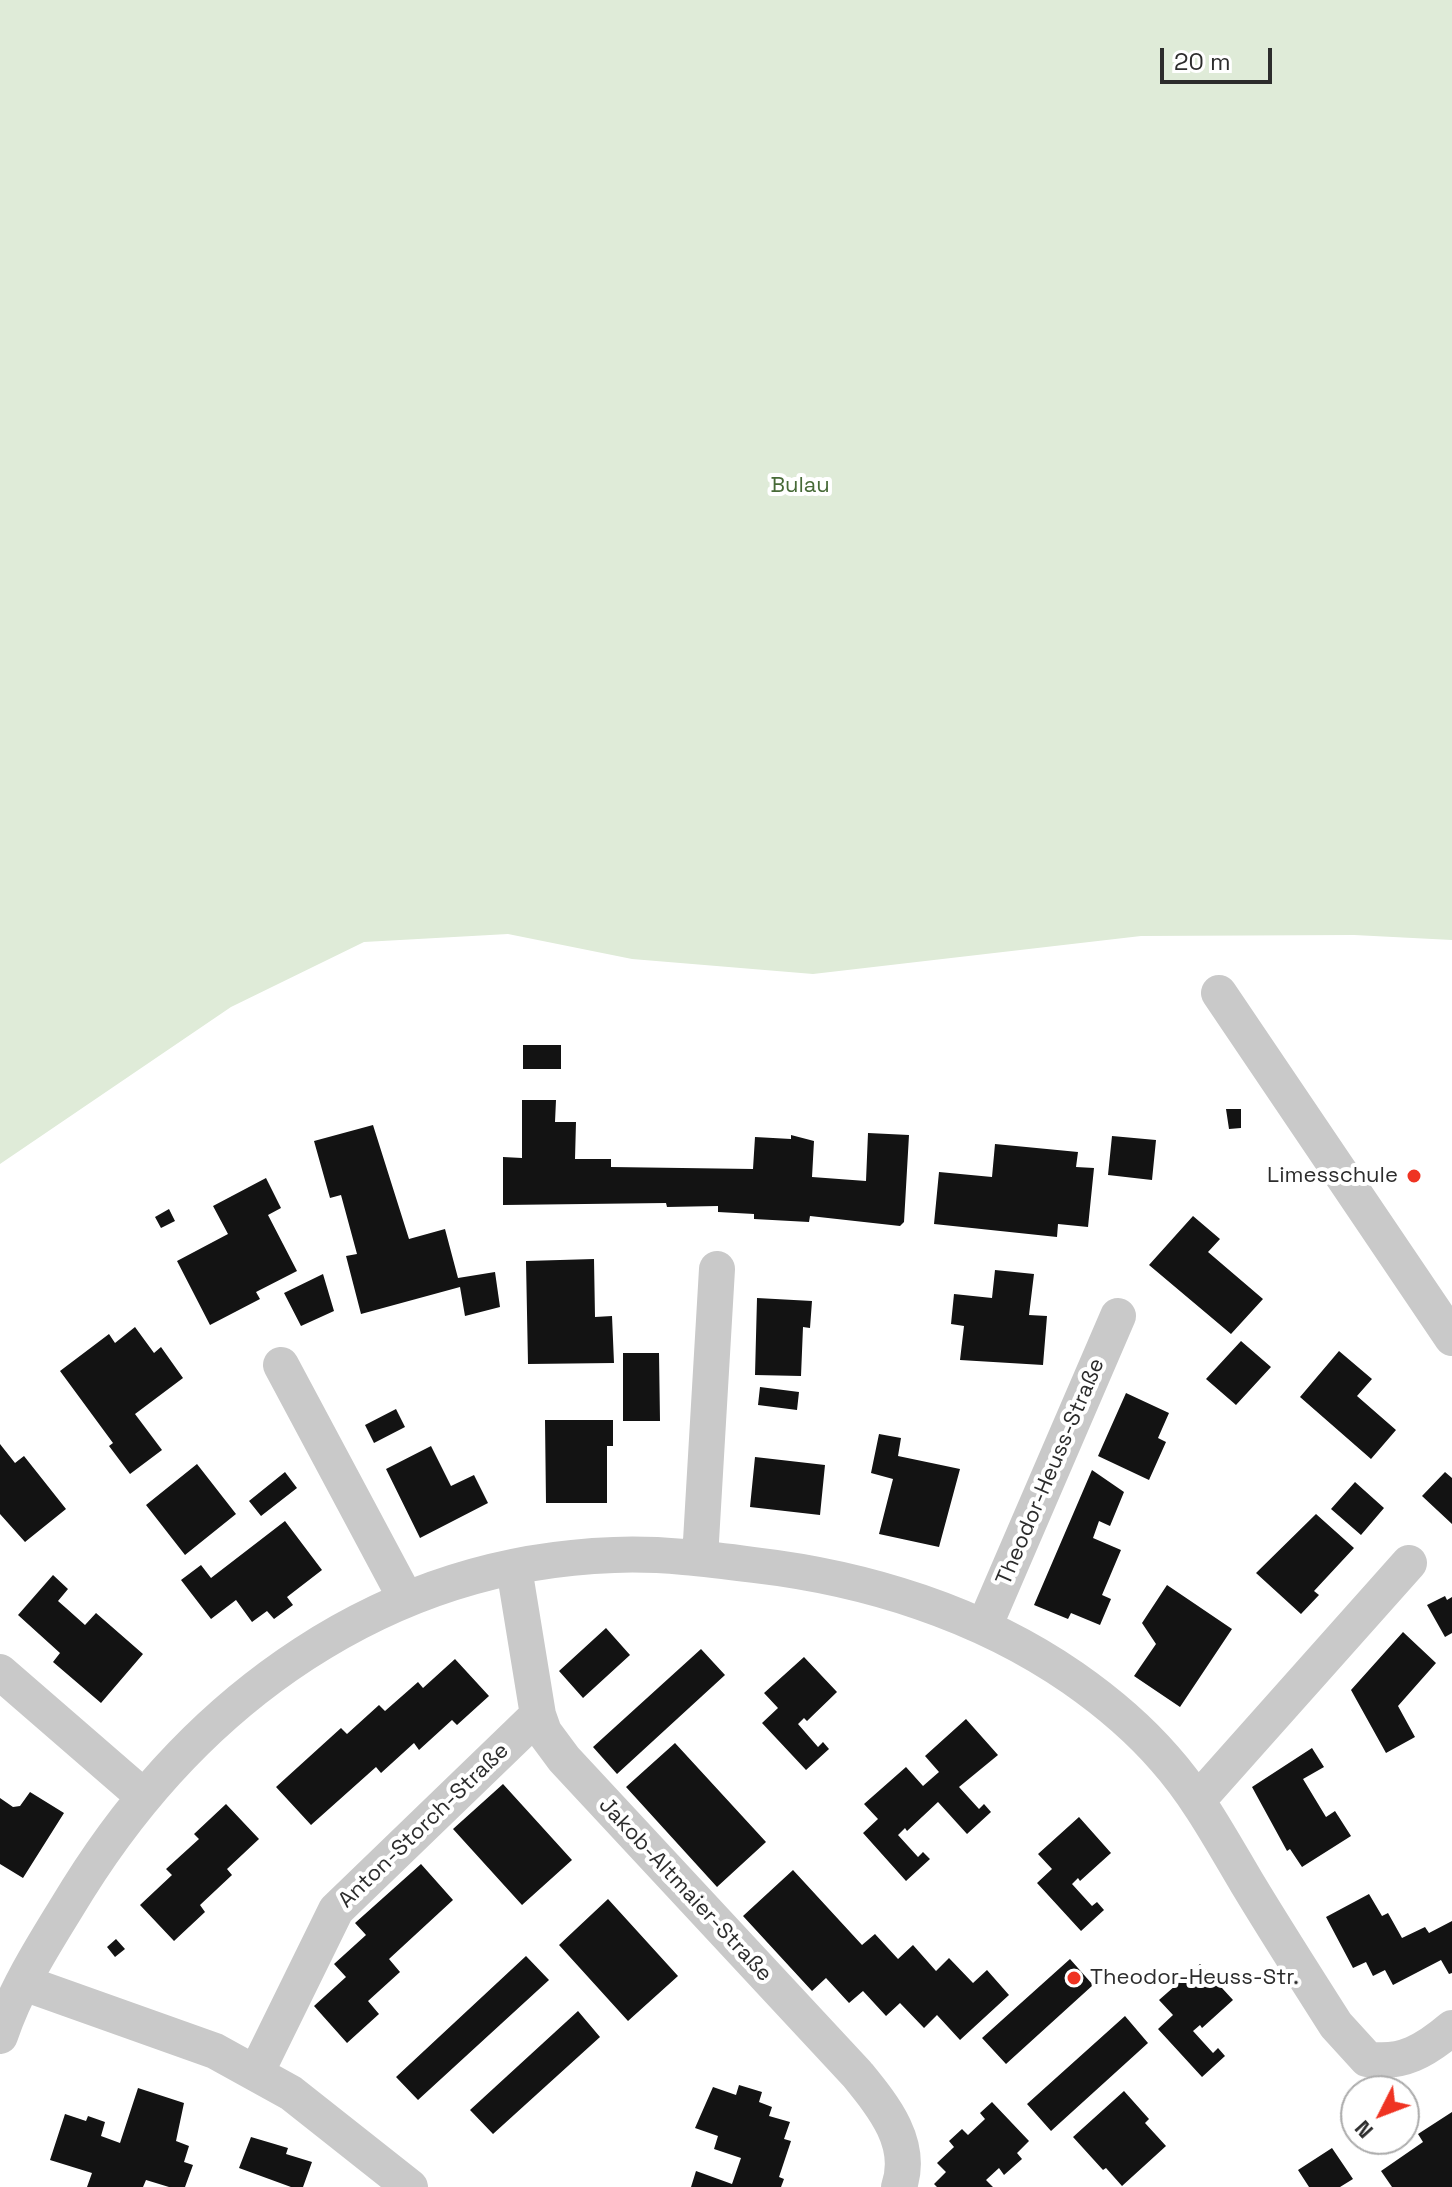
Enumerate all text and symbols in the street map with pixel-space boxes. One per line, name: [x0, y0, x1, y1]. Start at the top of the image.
scale bar: [1164, 32, 1276, 82]
text: 20 m: [1174, 46, 1231, 77]
park label: Bulau: [770, 473, 830, 499]
place label: Limesschule: [1267, 1163, 1398, 1189]
marker: Limesschule: [1405, 1167, 1423, 1185]
street label: Theodor-Heuss-Straße: [991, 1355, 1111, 1589]
street label: Anton-Storch-Straße: [333, 1738, 515, 1914]
street label: Jakob-Altmaier-Straße: [593, 1792, 777, 1988]
place label: Theodor-Heuss-Str.: [1090, 1965, 1299, 1991]
marker: Theodor-Heuss-Str.: [1065, 1969, 1083, 1987]
north arrow: [1340, 2075, 1420, 2155]
text: N: [1348, 2115, 1379, 2145]

